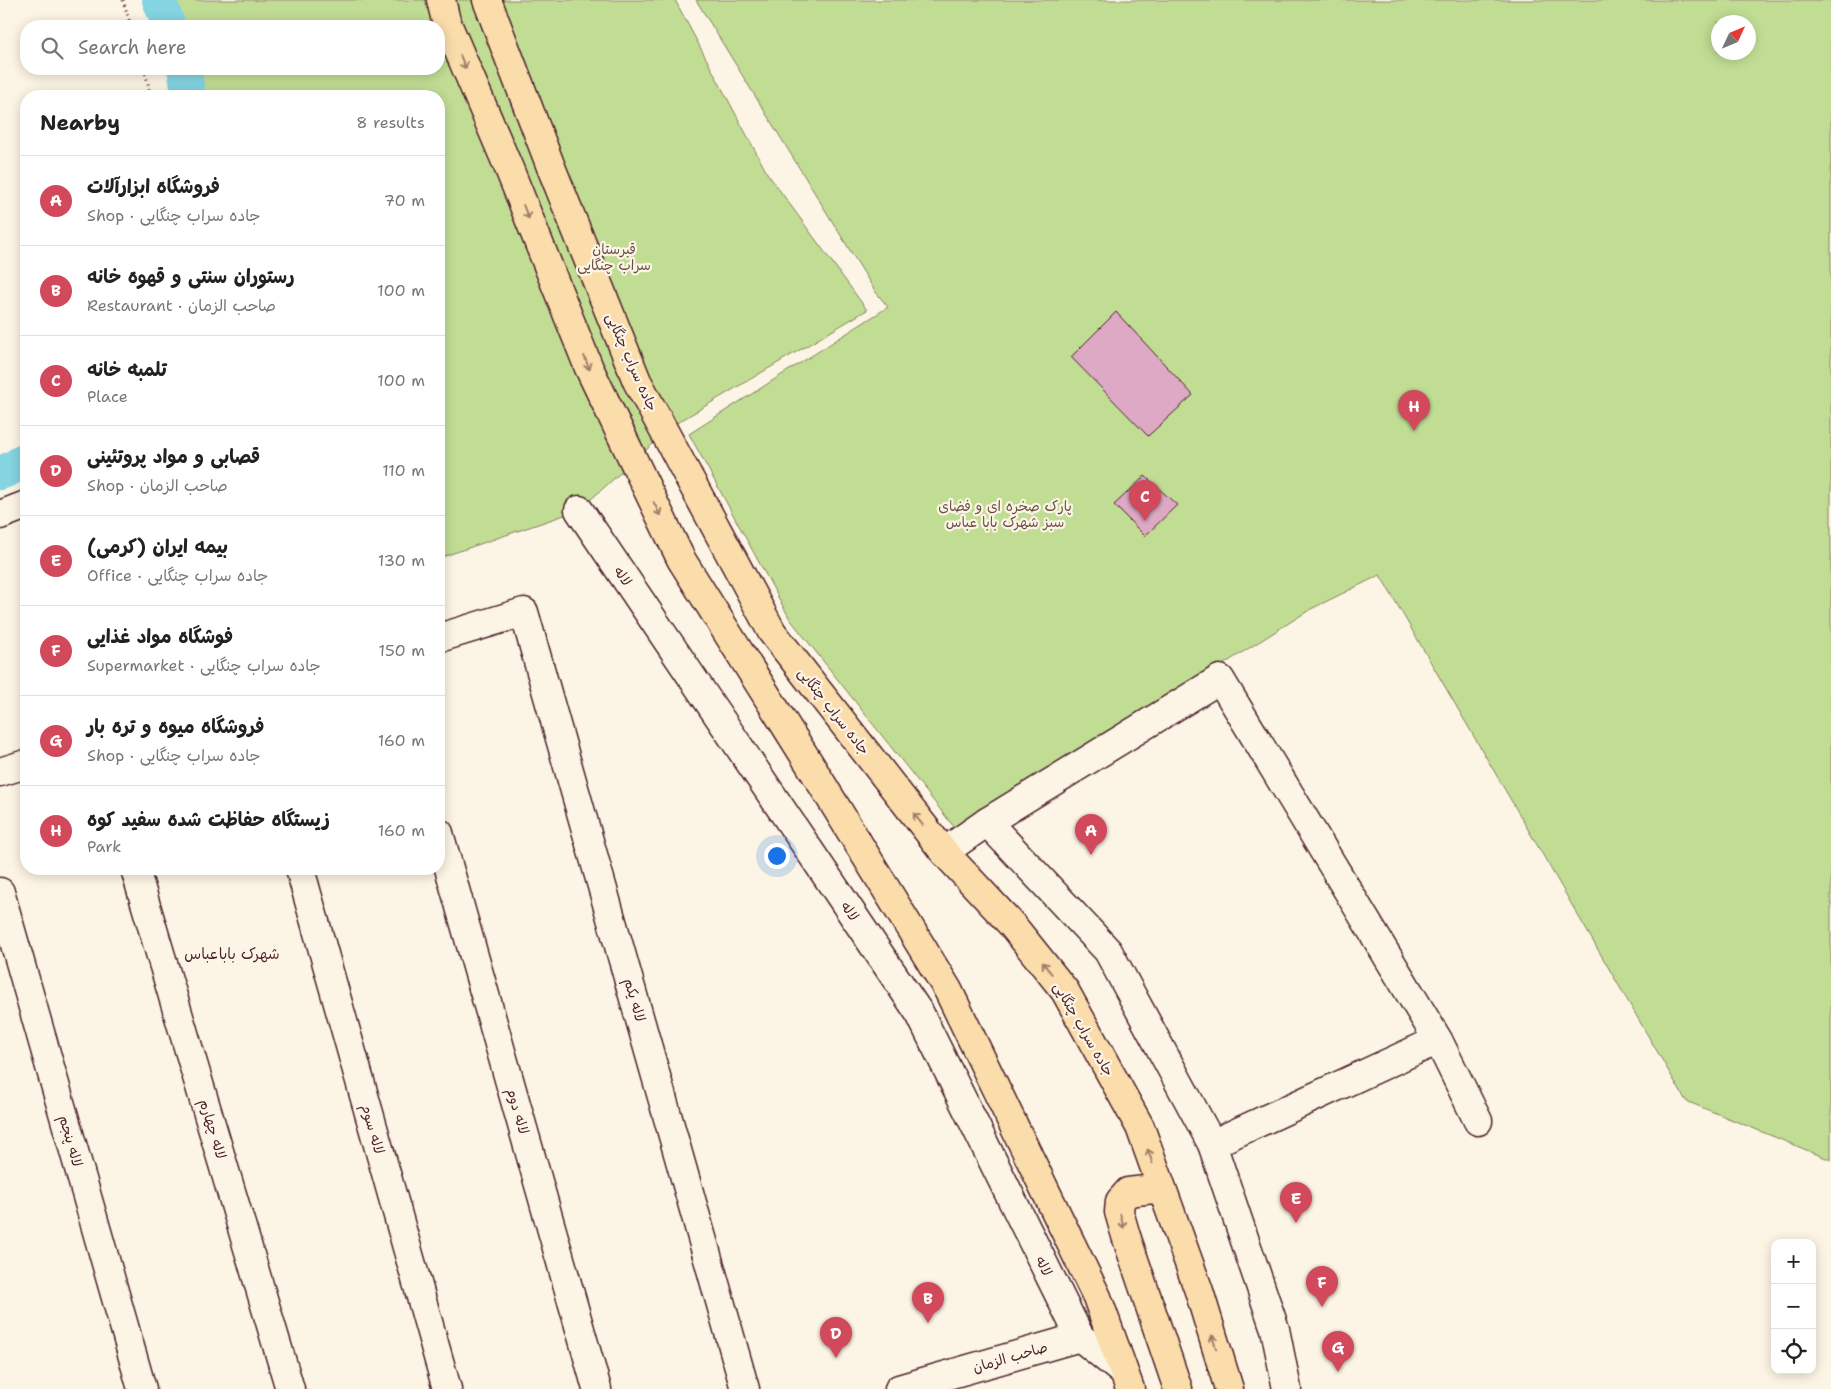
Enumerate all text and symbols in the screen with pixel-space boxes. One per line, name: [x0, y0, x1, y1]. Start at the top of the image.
north arrow: [1711, 15, 1756, 60]
search box: [20, 20, 445, 75]
icon: search: [38, 34, 66, 62]
text: Search here: [78, 35, 187, 60]
one-way arrow: [459, 54, 469, 69]
text: Nearby: [40, 109, 120, 137]
text: 8 results: [356, 112, 425, 133]
text: فروشگاه ابزارآلات: [87, 174, 220, 199]
text: A: [50, 190, 62, 211]
text: 70 m: [384, 190, 425, 211]
one-way arrow: [522, 204, 532, 219]
text: Shop · جاده سراب چنگایی: [87, 205, 260, 226]
park label: قبرستان سراب چنگایی: [577, 240, 651, 275]
text: رستوران سنتی و قهوه خانه: [87, 264, 294, 289]
text: B: [51, 280, 61, 301]
text: 100 m: [377, 280, 425, 301]
text: Restaurant · صاحب الزمان: [87, 295, 276, 316]
street label: جاده سراب چنگایی: [601, 310, 662, 414]
one-way arrow: [582, 355, 592, 370]
text: تلمبه خانه: [87, 357, 167, 382]
text: C: [51, 370, 61, 391]
text: 100 m: [377, 370, 425, 391]
text: Place: [87, 386, 128, 407]
pin: H: [1398, 390, 1430, 431]
text: قصابی و مواد پروتئینی: [87, 444, 260, 469]
text: D: [50, 460, 62, 481]
text: 110 m: [382, 460, 425, 481]
text: Shop · صاحب الزمان: [87, 475, 228, 496]
pin: C: [1129, 480, 1161, 521]
park label: پارک صخره ای و فضای سبز شهرک بابا عباس: [938, 497, 1072, 531]
one-way arrow: [653, 501, 662, 516]
text: بیمه ایران (کرمی): [87, 534, 228, 559]
text: E: [51, 550, 61, 571]
text: 130 m: [378, 550, 425, 571]
street label: لاله: [610, 563, 636, 589]
text: Office · جاده سراب چنگایی: [87, 565, 268, 586]
text: فوشگاه مواد غذایی: [87, 624, 233, 649]
text: F: [51, 640, 61, 661]
text: 150 m: [378, 640, 425, 661]
text: Supermarket · جاده سراب چنگایی: [87, 655, 321, 676]
street label: جاده سراب چنگایی: [794, 664, 874, 759]
text: فروشگاه میوه و تره بار: [87, 714, 264, 739]
text: G: [50, 730, 62, 751]
text: 160 m: [378, 730, 425, 751]
text: Shop · جاده سراب چنگایی: [87, 745, 260, 766]
text: زیستگاه حفاظت شده سفید کوه: [87, 807, 330, 832]
one-way arrow: [913, 812, 924, 825]
pin: A: [1075, 814, 1107, 855]
text: H: [50, 820, 62, 841]
text: 160 m: [378, 820, 425, 841]
text: Park: [87, 836, 121, 857]
your location: [764, 843, 790, 869]
street label: لاله: [837, 898, 863, 924]
district label: شهرک باباعباس: [184, 944, 280, 964]
one-way arrow: [1041, 962, 1052, 975]
street label: لاله یکم: [618, 976, 650, 1024]
street label: جاده سراب چنگایی: [1049, 979, 1118, 1080]
street label: لاله دوم: [501, 1086, 533, 1137]
street label: لاله چهارم: [194, 1097, 231, 1162]
street label: لاله سوم: [354, 1102, 389, 1157]
street label: لاله پنجم: [53, 1113, 87, 1169]
one-way arrow: [1145, 1148, 1154, 1164]
pin: E: [1280, 1182, 1312, 1223]
one-way arrow: [1118, 1212, 1127, 1228]
map controls: [1771, 1239, 1816, 1374]
button: +: [1771, 1239, 1816, 1284]
street label: لاله: [1032, 1253, 1056, 1279]
pin: F: [1306, 1266, 1338, 1307]
pin: B: [912, 1282, 944, 1323]
button: −: [1771, 1284, 1816, 1329]
pin: D: [820, 1317, 852, 1358]
button: locate: [1771, 1329, 1816, 1374]
pin: G: [1322, 1331, 1354, 1372]
one-way arrow: [1209, 1335, 1219, 1351]
street label: صاحب الزمان: [971, 1338, 1049, 1376]

